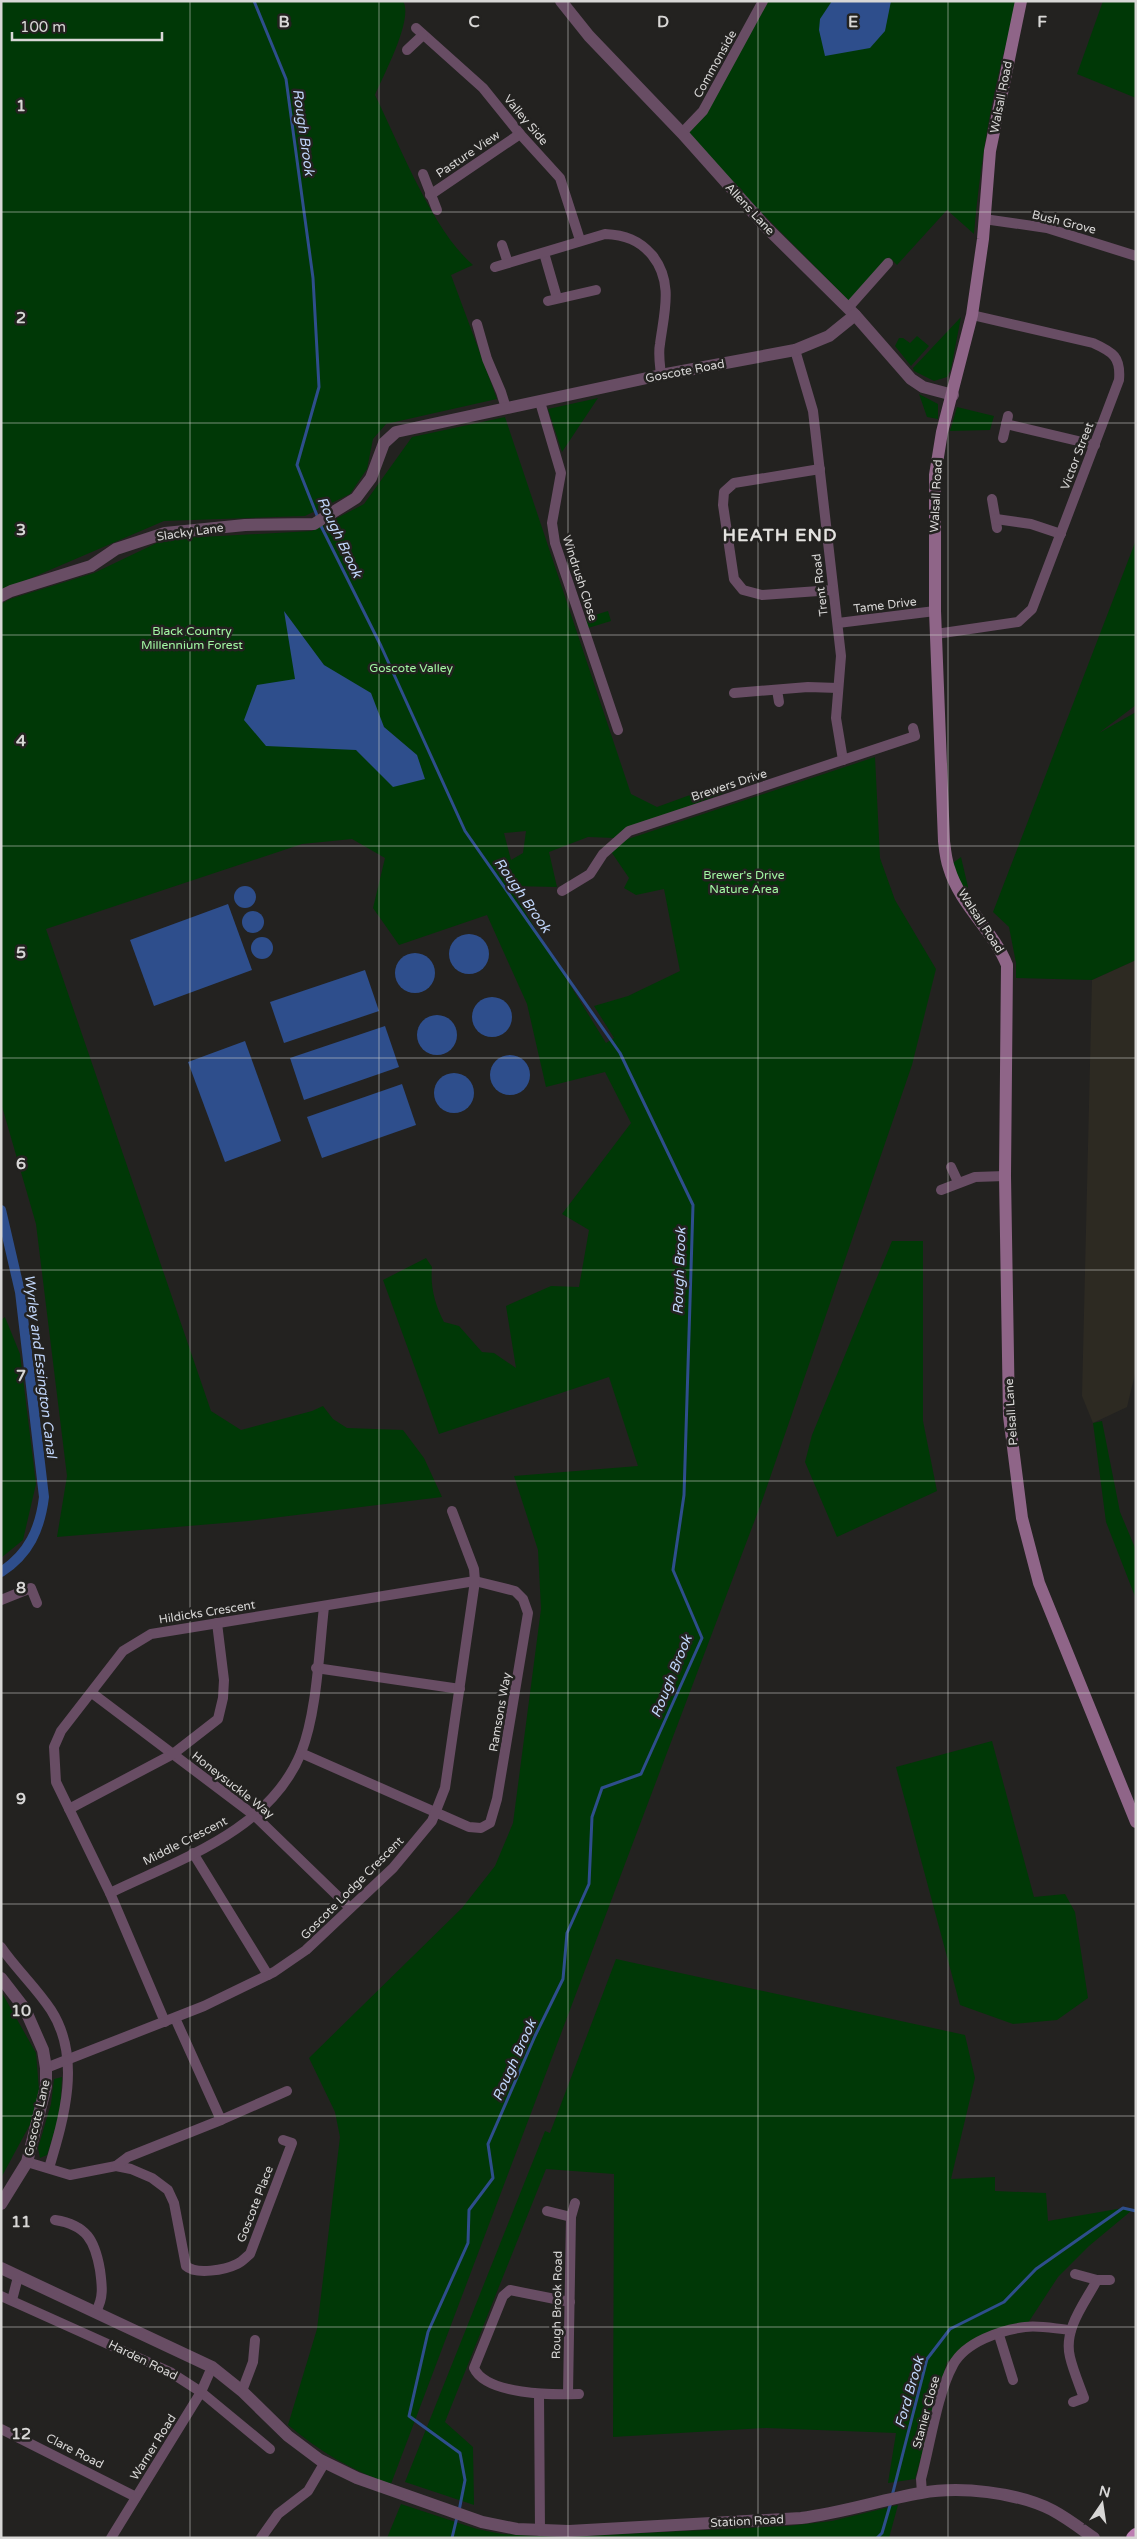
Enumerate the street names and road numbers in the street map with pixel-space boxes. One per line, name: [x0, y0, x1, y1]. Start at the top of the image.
street label: Commonside: [691, 28, 739, 100]
street label: Walsall Road: [987, 60, 1015, 134]
street label: Valley Side: [501, 92, 551, 148]
street label: Pasture View: [433, 127, 503, 180]
street label: Allens Lane: [723, 180, 778, 238]
street label: Bush Grove: [1031, 207, 1098, 237]
street label: Goscote Road: [644, 356, 726, 386]
street label: Victor Street: [1058, 420, 1096, 492]
street label: Walsall Road: [927, 459, 945, 533]
street label: Slacky Lane: [156, 520, 224, 544]
street label: Windrush Close: [560, 533, 600, 623]
street label: Trent Road: [809, 553, 831, 617]
street label: Tame Drive: [853, 594, 918, 616]
street label: Brewers Drive: [689, 766, 769, 804]
street label: Walsall Road: [955, 887, 1007, 955]
street label: Pelsall Lane: [1002, 1378, 1020, 1446]
street label: Hildicks Crescent: [158, 1597, 257, 1627]
street label: Ramsons Way: [486, 1671, 514, 1753]
street label: Honeysuckle Way: [189, 1749, 277, 1822]
street label: Middle Crescent: [141, 1814, 230, 1868]
street label: Goscote Lodge Crescent: [298, 1833, 407, 1942]
street label: Goscote Lane: [21, 2078, 53, 2158]
street label: Goscote Place: [234, 2163, 276, 2244]
street label: Rough Brook Road: [549, 2251, 565, 2359]
street label: Harden Road: [106, 2337, 180, 2383]
street label: Stanier Close: [910, 2374, 942, 2450]
street label: Warner Road: [127, 2412, 179, 2482]
street label: Clare Road: [44, 2431, 106, 2471]
street label: Station Road: [710, 2512, 784, 2530]

